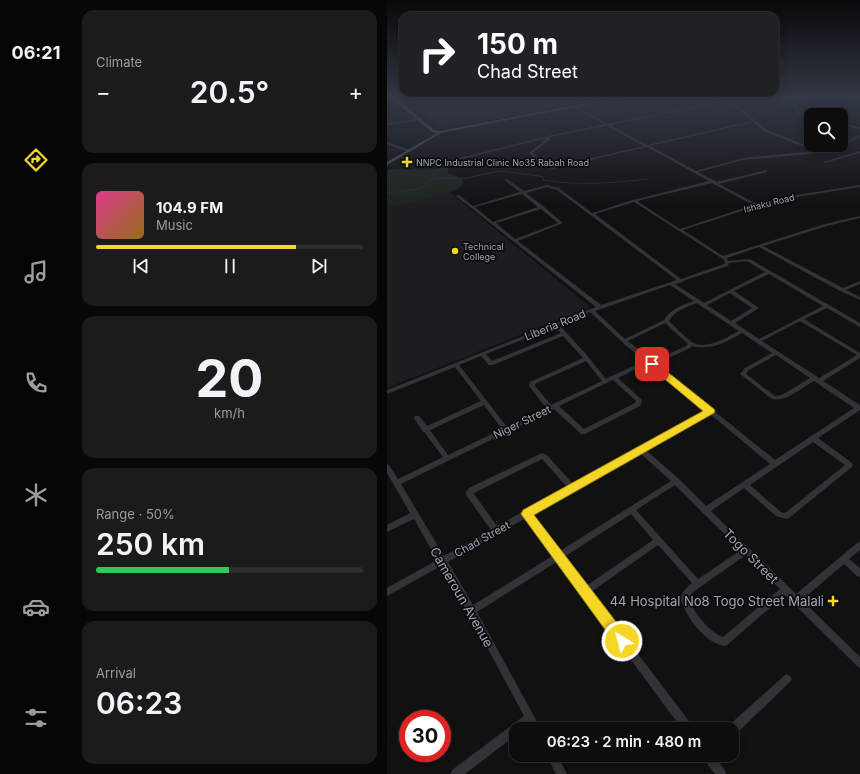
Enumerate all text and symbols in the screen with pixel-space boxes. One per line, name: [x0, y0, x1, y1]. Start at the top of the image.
text: 150 m: [477, 27, 558, 61]
icon: right: [411, 28, 463, 80]
text: 06:21: [12, 42, 60, 63]
text: Climate: [96, 54, 142, 70]
text: Chad Street: [477, 61, 578, 82]
text: 20.5°: [190, 74, 269, 110]
text: −: [96, 79, 111, 105]
text: +: [348, 79, 363, 105]
map controls: [804, 108, 848, 152]
button: search: [804, 108, 848, 152]
icon: directions: [22, 146, 50, 174]
marker: NNPC Industrial Clinic No35 Rabah Road: [401, 156, 413, 168]
place label: NNPC Industrial Clinic No35 Rabah Road: [416, 157, 589, 168]
street label: Ishaku Road: [742, 191, 796, 215]
text: 104.9 FM: [156, 198, 223, 217]
text: Music: [156, 217, 193, 233]
place label: Technical College: [463, 241, 504, 262]
marker: Technical College: [450, 246, 460, 256]
icon: previous: [130, 255, 152, 277]
icon: pause: [219, 255, 241, 277]
icon: next: [308, 255, 330, 277]
icon: music: [22, 258, 50, 286]
street label: Liberia Road: [522, 306, 588, 344]
text: 20: [196, 347, 263, 410]
pin: [635, 347, 669, 381]
icon: arrive: [641, 353, 663, 375]
icon: phone: [22, 369, 50, 397]
street label: Niger Street: [491, 402, 553, 442]
text: km/h: [214, 405, 245, 421]
icon: climate: [22, 481, 50, 509]
text: Range · 50%: [96, 506, 175, 522]
street label: Chad Street: [452, 518, 513, 560]
street label: Togo Street: [720, 525, 782, 587]
text: 250 km: [96, 526, 205, 562]
street label: Cameroun Avenue: [427, 544, 497, 650]
icon: car: [22, 593, 50, 621]
place label: 44 Hospital No8 Togo Street Malali: [610, 593, 824, 609]
marker: 44 Hospital No8 Togo Street Malali: [827, 595, 839, 607]
position arrow: [601, 620, 643, 662]
text: Arrival: [96, 665, 136, 681]
text: 06:23: [96, 685, 182, 721]
icon: filters: [22, 704, 50, 732]
speed limit sign: 30: [399, 710, 451, 762]
text: 06:23 · 2 min · 480 m: [547, 732, 701, 751]

